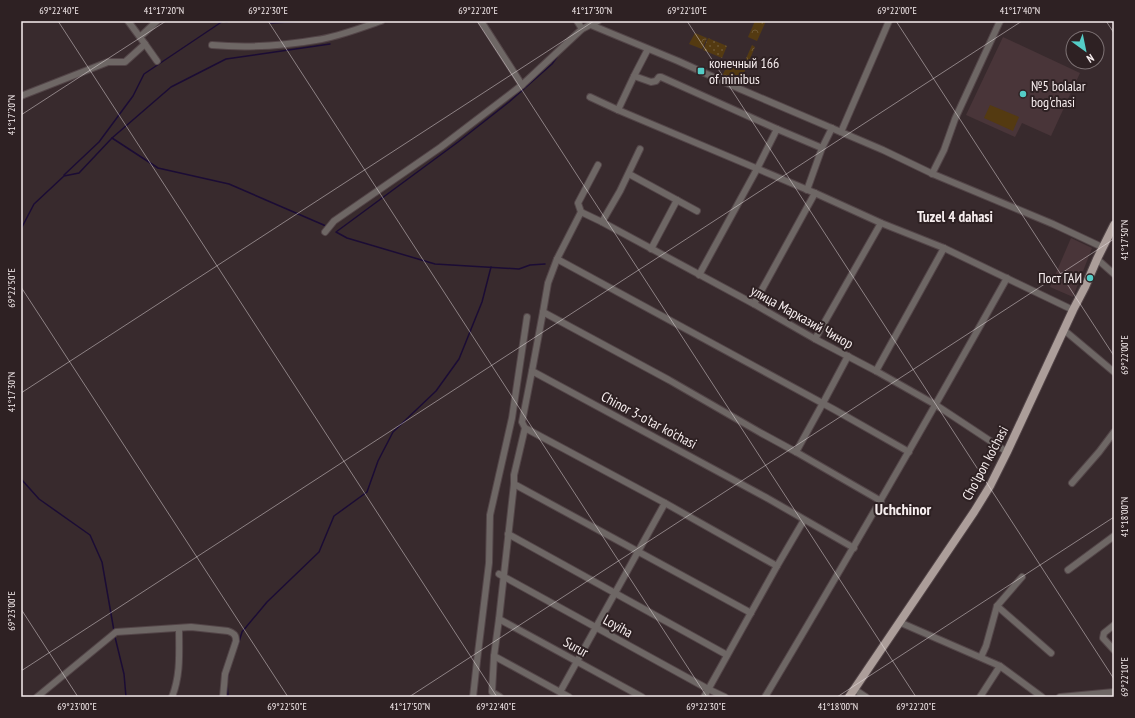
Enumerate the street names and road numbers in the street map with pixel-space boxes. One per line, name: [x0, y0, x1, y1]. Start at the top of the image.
street label: улица Марказий Чинор: [747, 281, 857, 353]
street label: Chinor 3-o'tar ko'chasi: [598, 387, 700, 453]
street label: Cho'lpon ko'chasi: [958, 423, 1012, 503]
street label: Loyiha: [600, 611, 636, 641]
street label: Surur: [560, 633, 592, 661]

